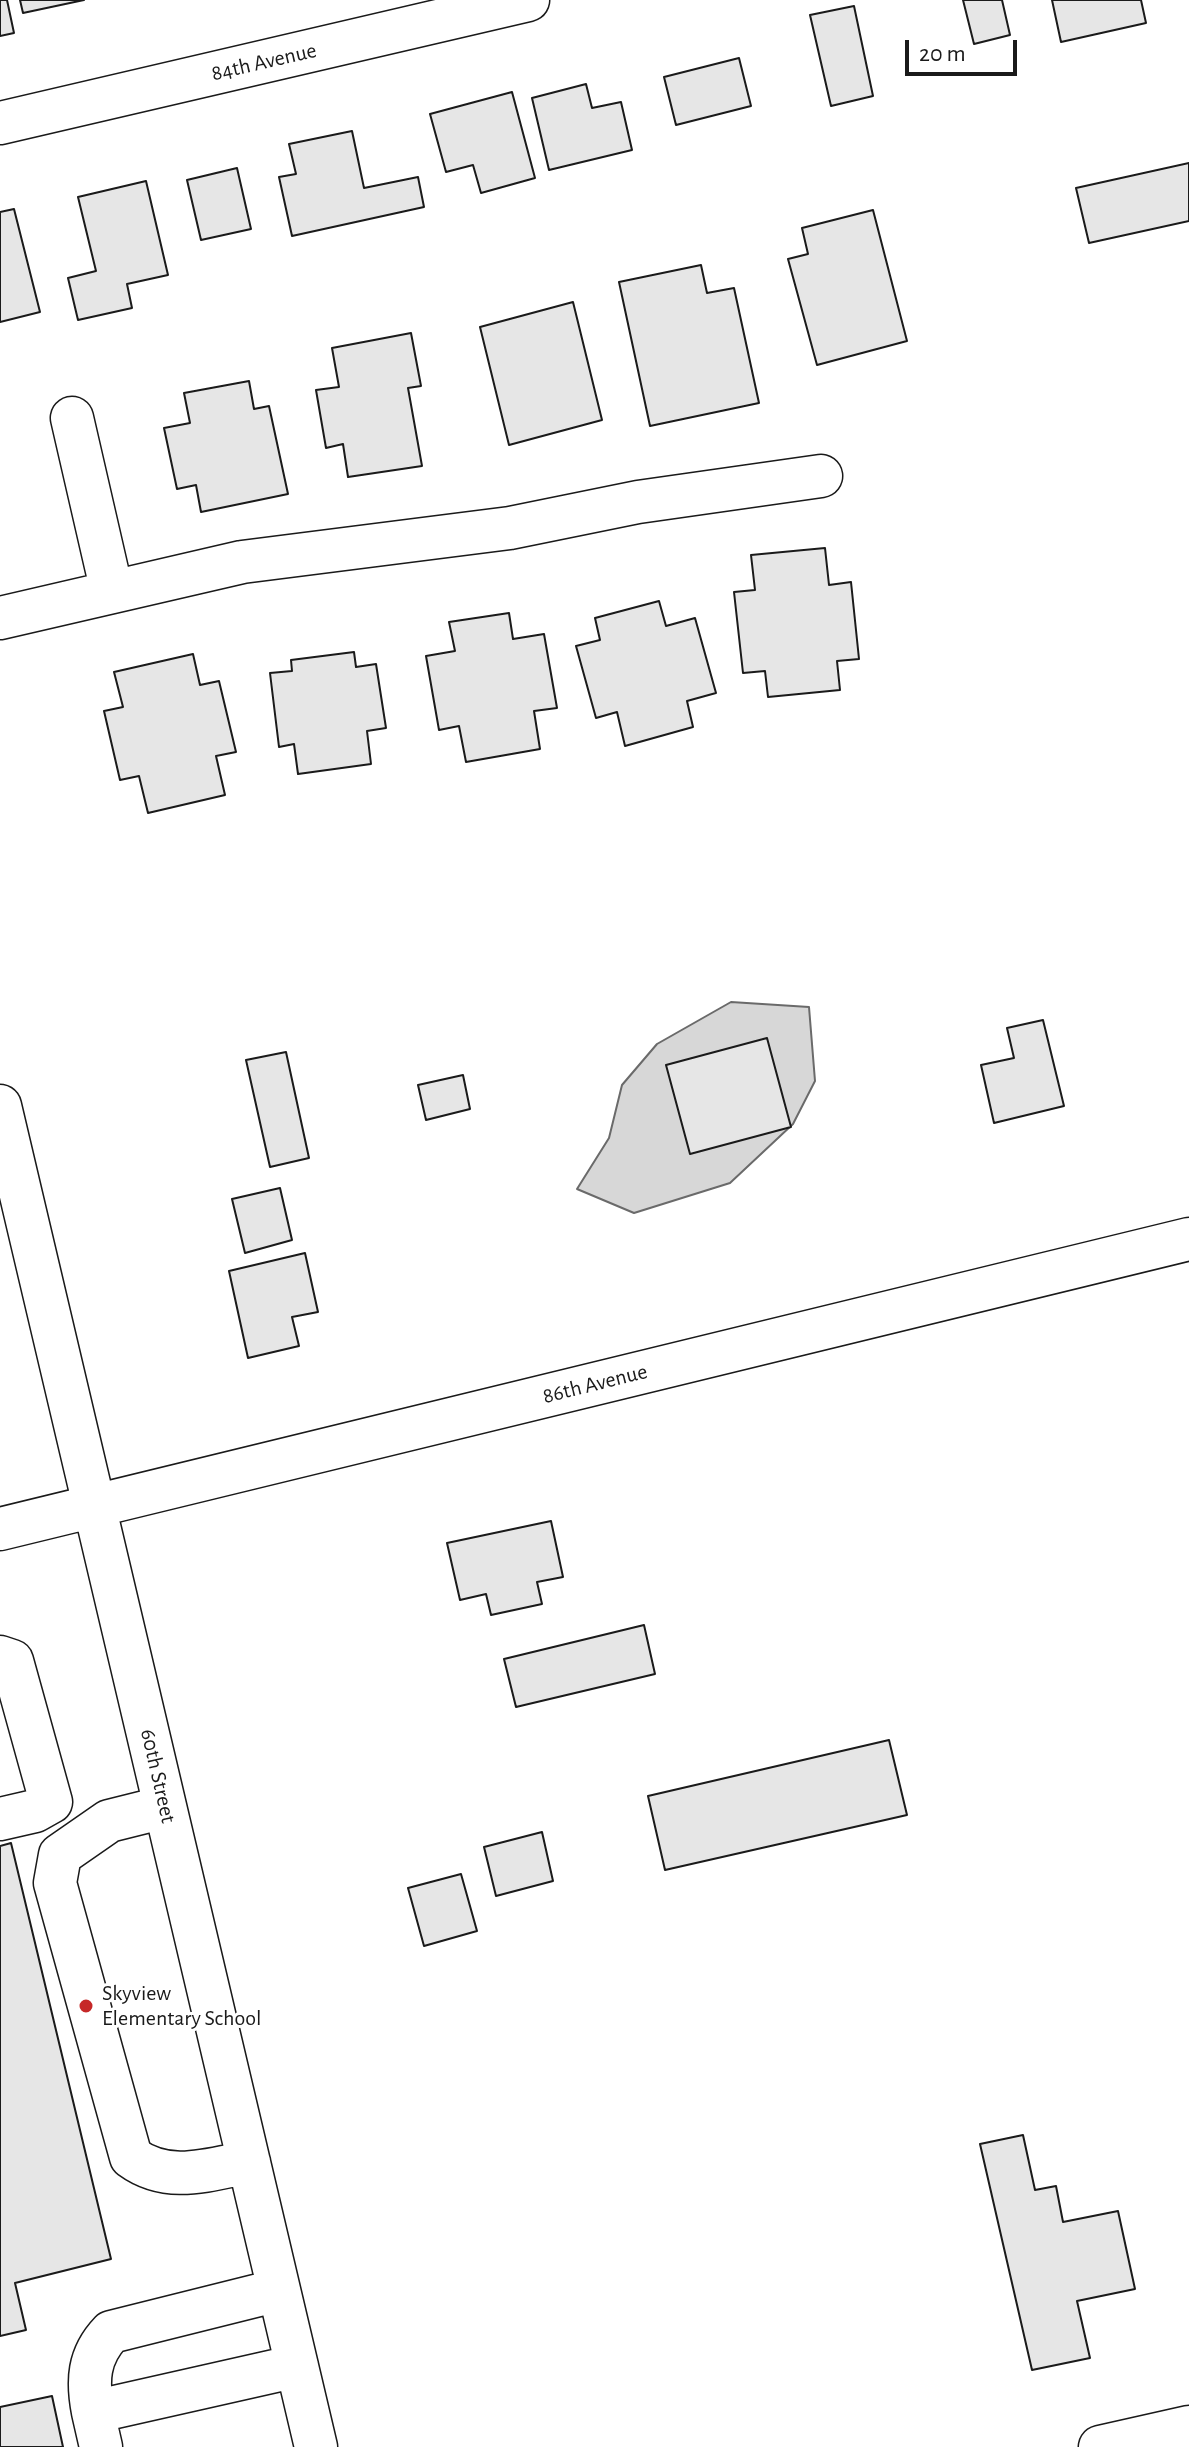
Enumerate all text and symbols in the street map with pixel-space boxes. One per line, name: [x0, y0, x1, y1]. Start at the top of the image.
scale bar: [909, 24, 1021, 74]
street label: 84th Avenue: [209, 37, 319, 87]
text: 20 m: [919, 42, 966, 66]
street label: 86th Avenue: [540, 1358, 650, 1410]
street label: 60th Street: [134, 1726, 182, 1826]
place label: Skyview Elementary School: [102, 1980, 261, 2032]
marker: Skyview Elementary School: [77, 1997, 95, 2015]

